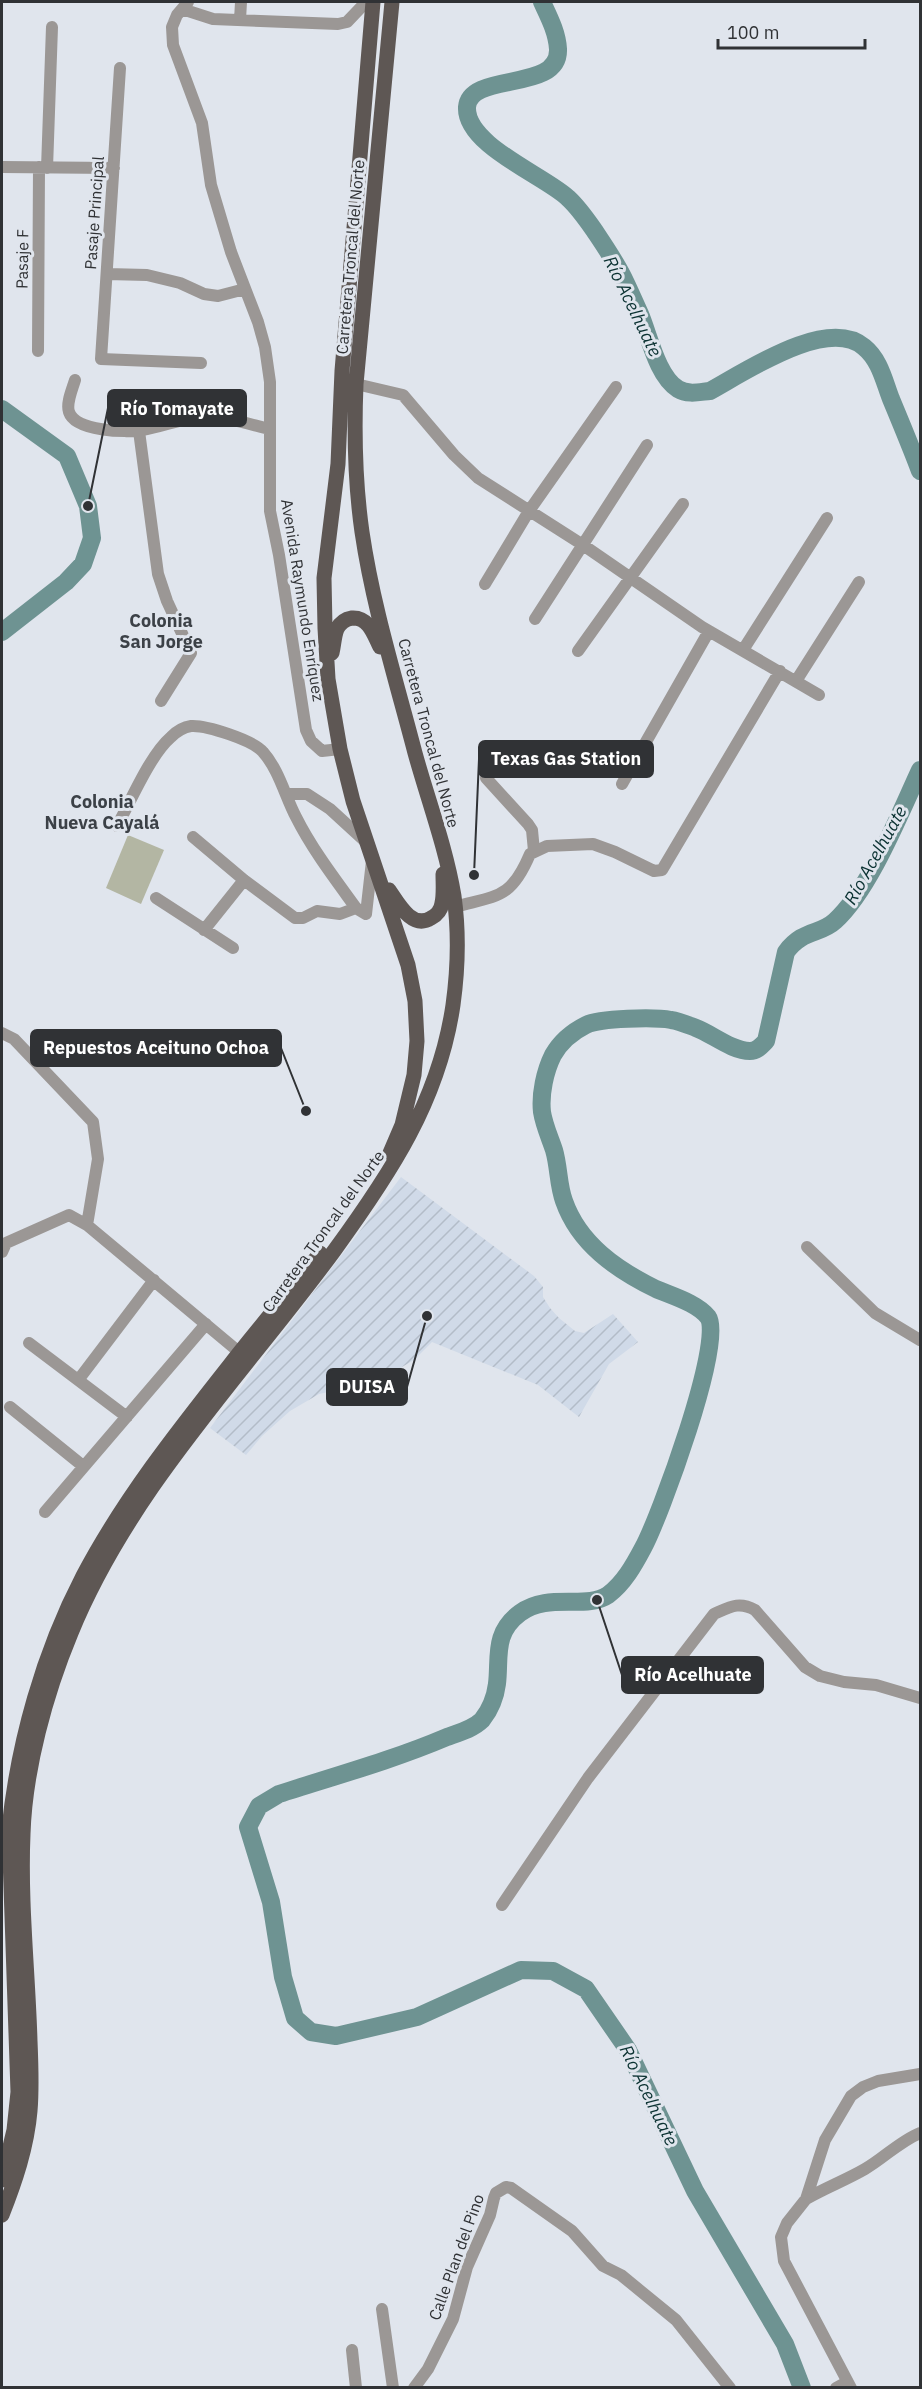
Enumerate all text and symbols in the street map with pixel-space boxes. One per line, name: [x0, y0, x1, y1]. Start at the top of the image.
scale bar: [718, 12, 865, 50]
text: 100 m: [727, 21, 779, 44]
street label: Pasaje Principal: [80, 156, 108, 270]
street label: Carretera Troncal del Norte: [332, 159, 368, 355]
street label: Pasaje F: [11, 229, 33, 289]
water label: Río Acelhuate: [599, 252, 667, 360]
callout: Río Tomayate: [108, 390, 246, 426]
text: Río Tomayate: [120, 397, 234, 420]
street label: Avenida Raymundo Enríquez: [277, 497, 329, 703]
district label: Colonia San Jorge: [119, 609, 203, 653]
street label: Carretera Troncal del Norte: [394, 636, 464, 830]
callout: Texas Gas Station: [479, 741, 653, 777]
text: Texas Gas Station: [491, 747, 641, 770]
district label: Colonia Nueva Cayalá: [45, 790, 159, 834]
water label: Río Acelhuate: [838, 802, 912, 908]
callout: Repuestos Aceituno Ochoa: [31, 1030, 281, 1066]
text: Repuestos Aceituno Ochoa: [43, 1036, 269, 1059]
street label: Carretera Troncal del Norte: [258, 1146, 389, 1316]
callout: DUISA: [327, 1369, 407, 1405]
text: DUISA: [339, 1375, 395, 1398]
callout: Río Acelhuate: [622, 1657, 763, 1693]
text: Río Acelhuate: [634, 1663, 752, 1686]
water label: Río Acelhuate: [615, 2041, 683, 2149]
street label: Calle Plan del Pino: [424, 2191, 488, 2323]

